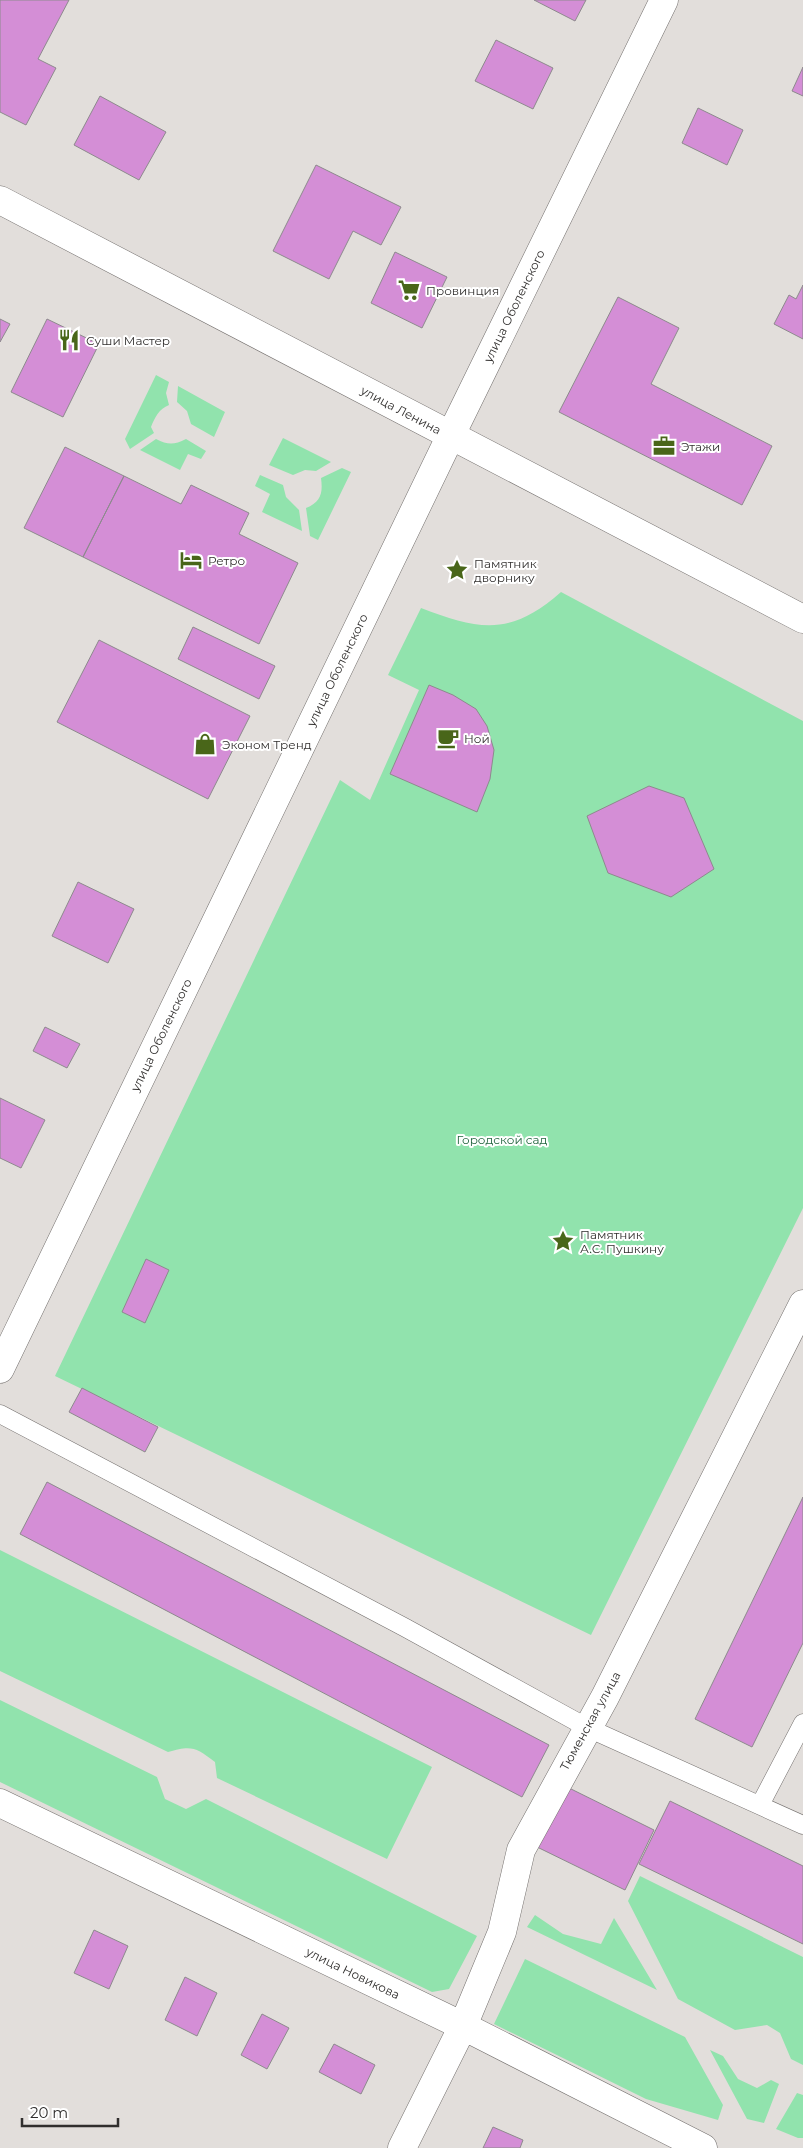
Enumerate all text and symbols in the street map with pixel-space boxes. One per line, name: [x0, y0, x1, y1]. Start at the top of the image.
street label: улица Оболенского: [480, 247, 548, 366]
supermarket icon: Провинция: [396, 277, 422, 303]
place label: Провинция: [426, 283, 499, 298]
restaurant icon: Суши Мастер: [56, 327, 82, 353]
place label: Суши Мастер: [86, 333, 170, 348]
street label: улица Ленина: [357, 382, 444, 437]
office icon: Этажи: [651, 433, 677, 459]
place label: Этажи: [681, 439, 720, 454]
hotel icon: Ретро: [178, 547, 204, 573]
place label: Ретро: [208, 553, 245, 568]
place label: Памятник дворнику: [474, 556, 537, 585]
place icon: Памятник дворнику: [444, 557, 470, 583]
street label: улица Оболенского: [303, 611, 371, 730]
cafe icon: Ной: [435, 725, 461, 751]
shop icon: Эконом Тренд: [192, 731, 218, 757]
place label: Ной: [464, 731, 490, 746]
place label: Эконом Тренд: [222, 737, 312, 752]
street label: улица Оболенского: [127, 976, 195, 1095]
park label: Городской сад: [457, 1132, 548, 1147]
place label: Памятник А.С. Пушкину: [580, 1227, 664, 1256]
place icon: Памятник А.С. Пушкину: [550, 1228, 576, 1254]
street label: Тюменская улица: [557, 1669, 623, 1773]
street label: улица Новикова: [303, 1943, 402, 2002]
scale bar: [22, 2096, 119, 2128]
text: 20 m: [30, 2103, 68, 2122]

